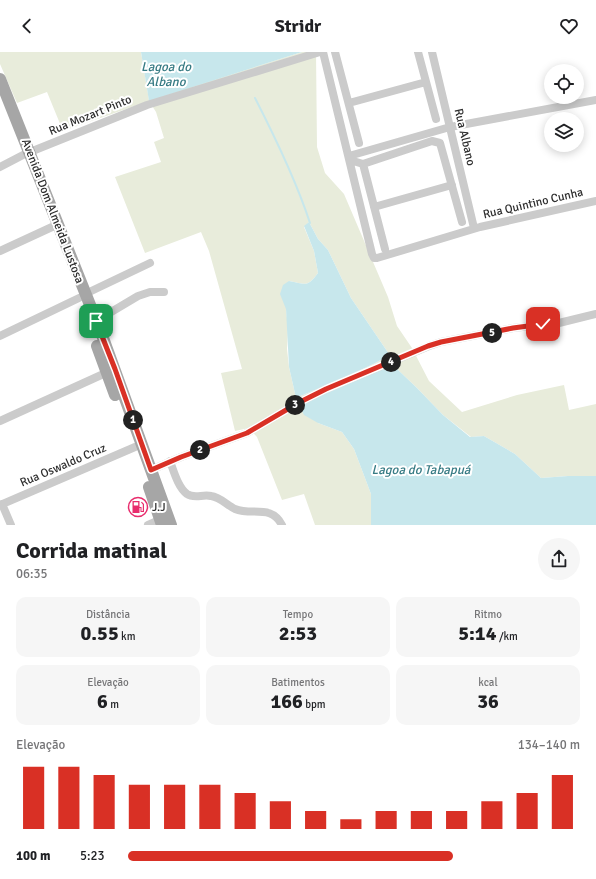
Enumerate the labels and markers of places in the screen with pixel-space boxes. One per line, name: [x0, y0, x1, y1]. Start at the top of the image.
pin: [79, 304, 113, 338]
pin: [526, 307, 560, 341]
pin: 5: [482, 323, 502, 343]
pin: 4: [381, 352, 401, 372]
pin: 3: [285, 395, 305, 415]
pin: 1: [123, 410, 143, 430]
pin: 2: [190, 440, 210, 460]
fuel station icon: J.J: [127, 496, 149, 518]
place label: J.J: [152, 500, 166, 515]

